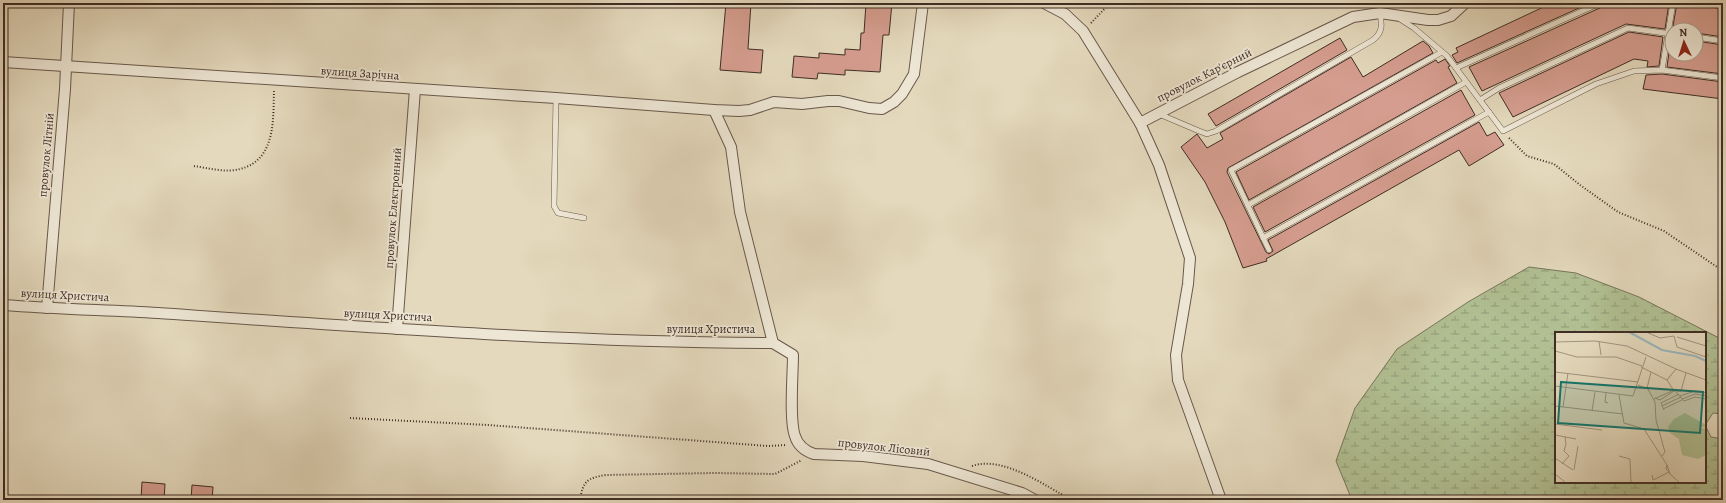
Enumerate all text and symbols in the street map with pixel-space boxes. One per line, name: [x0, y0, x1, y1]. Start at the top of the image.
north arrow: [1664, 22, 1704, 62]
text: N: [1679, 25, 1688, 40]
street label: провулок Кар'єрний: [1154, 44, 1254, 106]
street label: вулиця Зарічна: [320, 62, 400, 84]
street label: провулок Літній: [34, 112, 58, 198]
street label: провулок Електронний: [381, 147, 405, 269]
street label: вулиця Христича: [20, 285, 110, 305]
street label: вулиця Христича: [343, 305, 433, 325]
street label: вулиця Христича: [667, 321, 756, 337]
inset map: [1555, 332, 1706, 483]
street label: провулок Лісовий: [837, 434, 931, 460]

